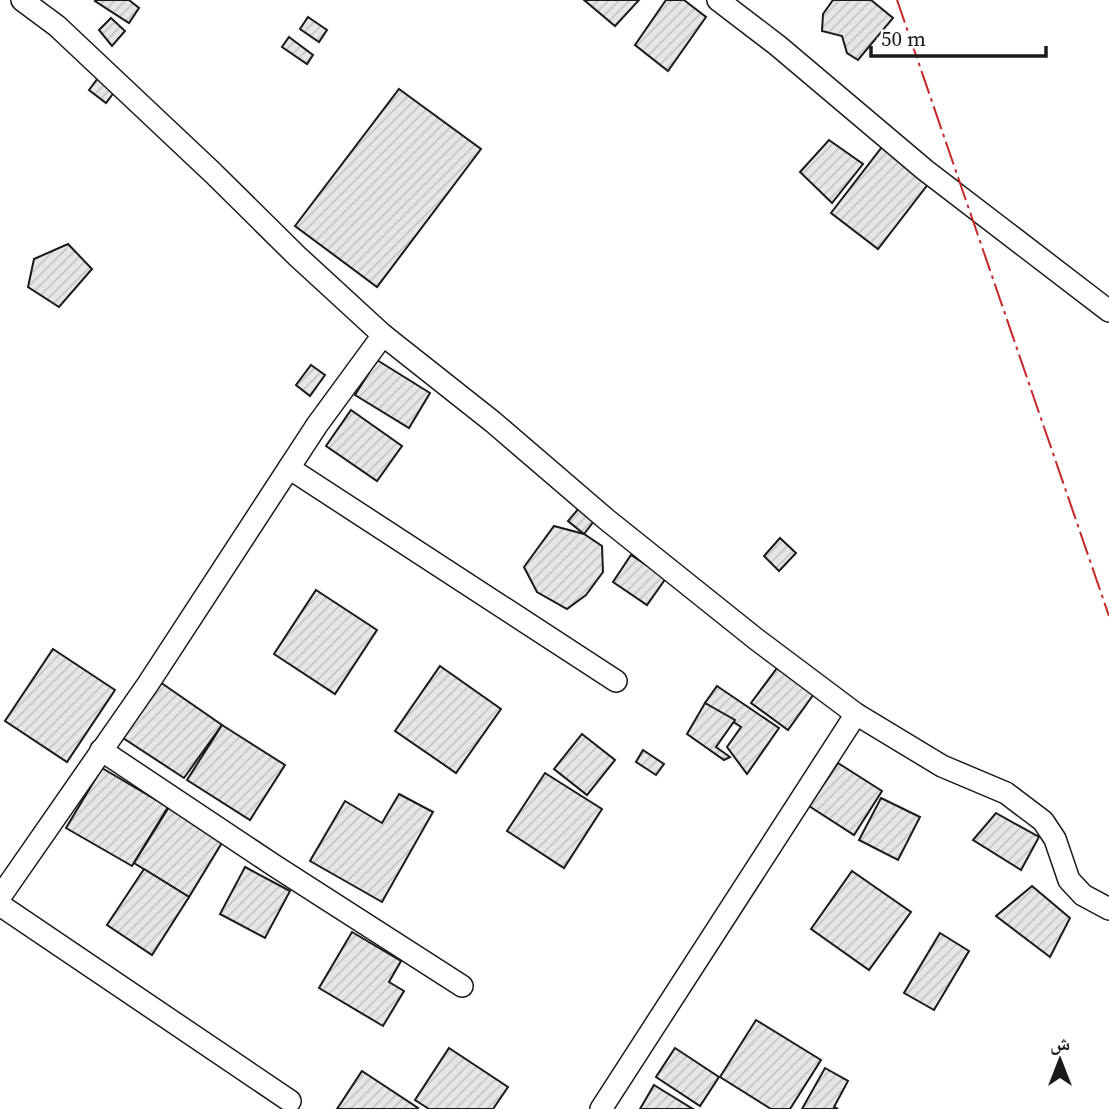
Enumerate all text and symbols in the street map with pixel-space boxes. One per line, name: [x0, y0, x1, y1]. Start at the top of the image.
scale bar: [871, 14, 1046, 58]
text: 50 m: [881, 24, 926, 53]
north arrow: [1025, 1025, 1095, 1095]
text: ش: [1050, 1030, 1070, 1056]

